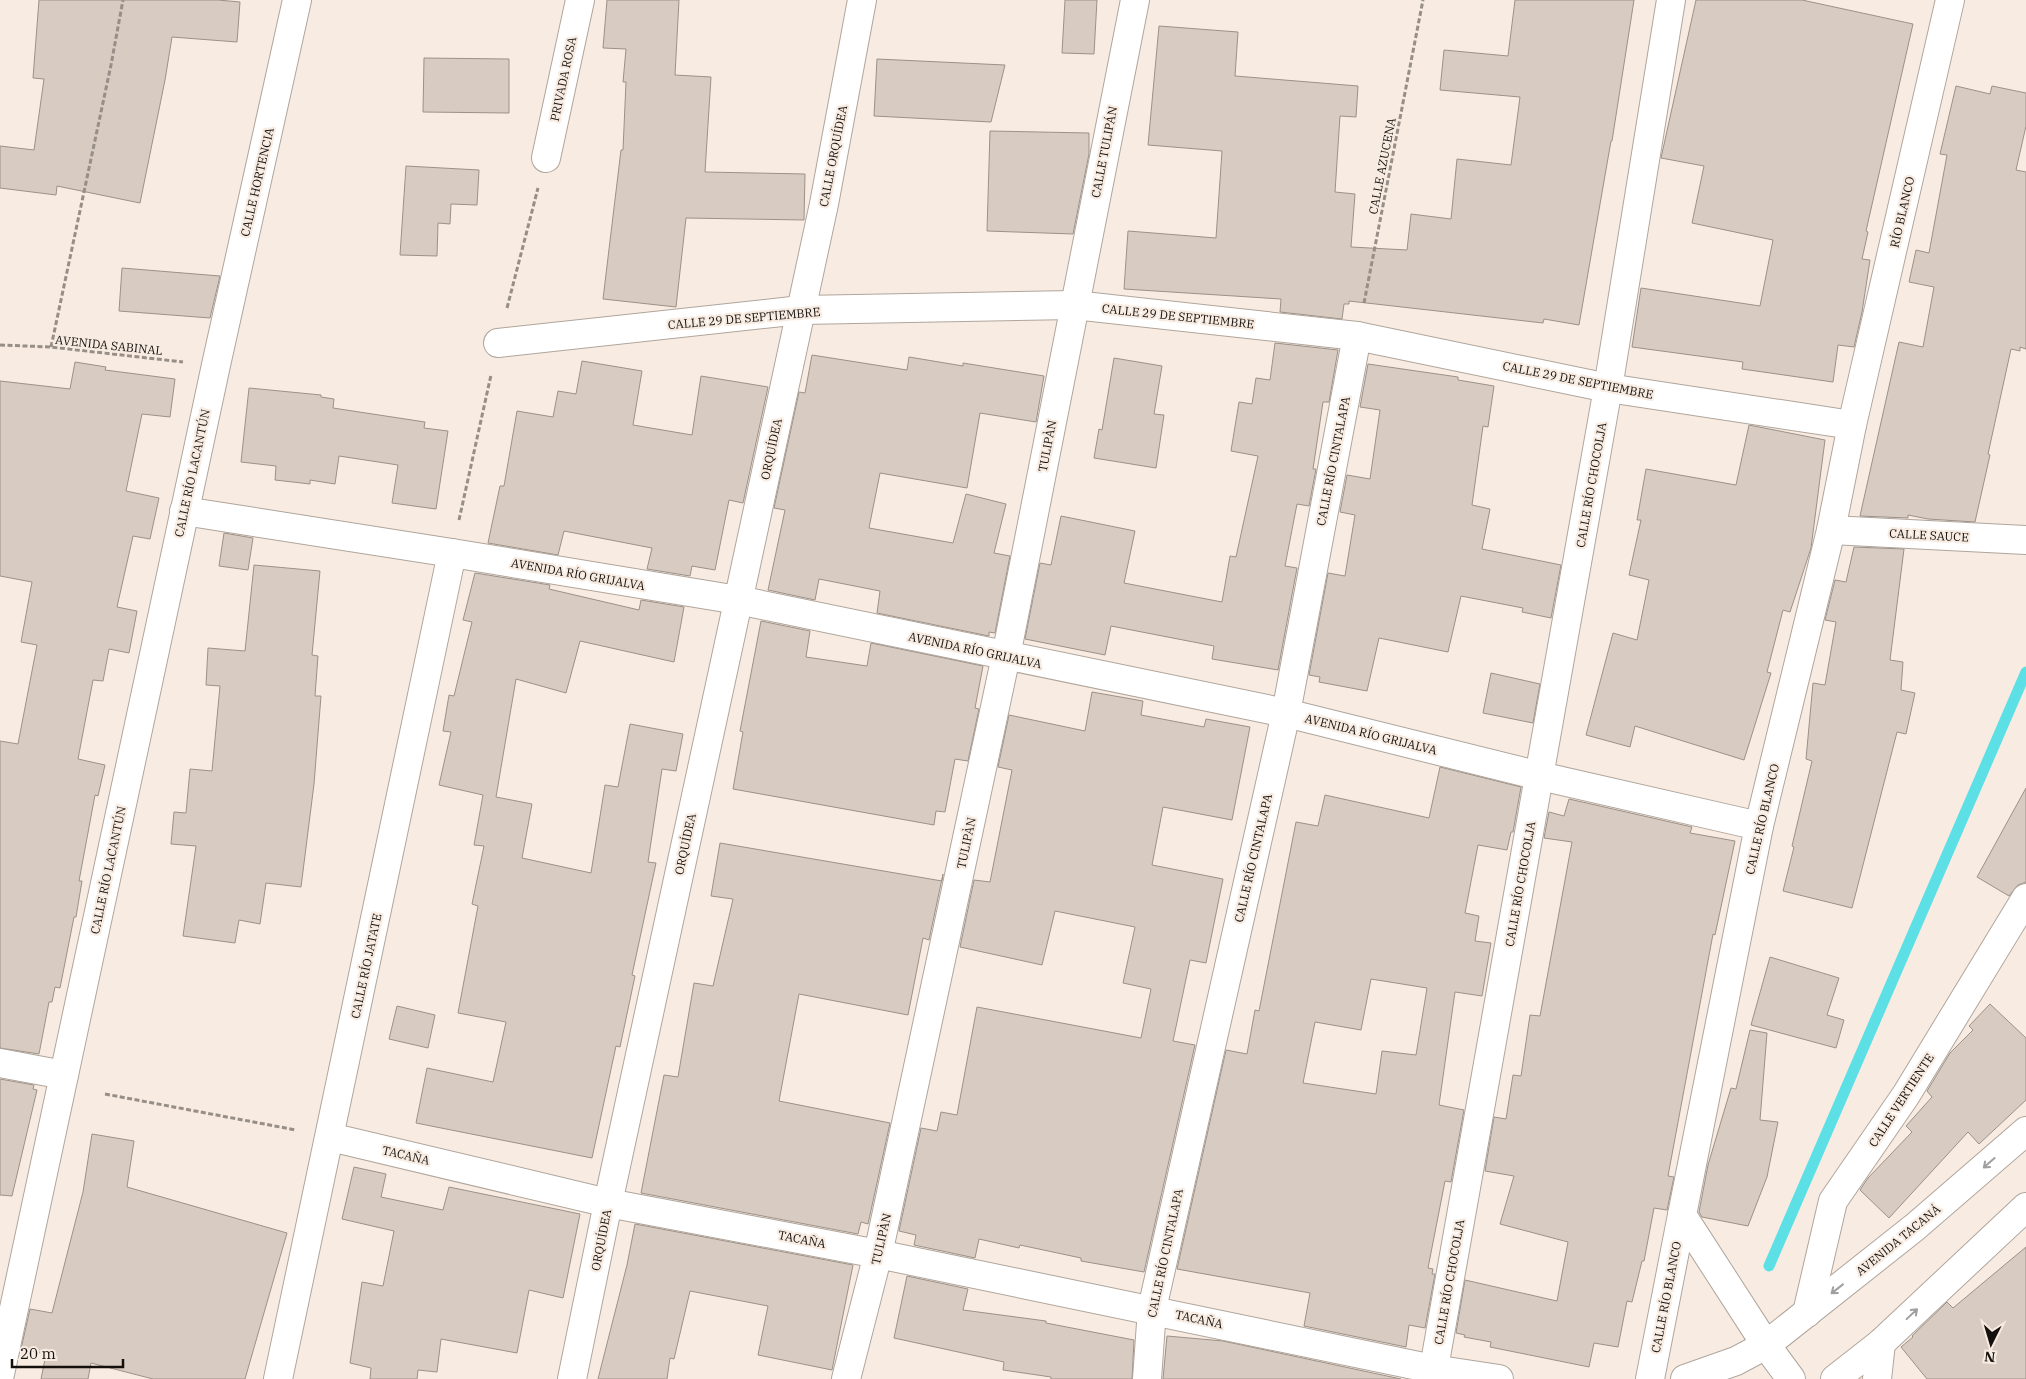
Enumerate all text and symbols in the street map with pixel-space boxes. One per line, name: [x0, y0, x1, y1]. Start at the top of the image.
street label: PRIVADA ROSA: [547, 35, 579, 123]
street label: CALLE ORQUÍDEA: [816, 103, 850, 208]
street label: CALLE TULIPÁN: [1088, 105, 1120, 199]
street label: CALLE AZUCENA: [1365, 116, 1399, 216]
street label: CALLE HORTENCIA: [237, 125, 277, 238]
street label: RÍO BLANCO: [1887, 175, 1917, 249]
street label: CALLE 29 DE SEPTIEMBRE: [1101, 301, 1255, 331]
street label: CALLE 29 DE SEPTIEMBRE: [667, 304, 821, 332]
street label: AVENIDA SABINAL: [55, 332, 163, 358]
street label: CALLE 29 DE SEPTIEMBRE: [1502, 358, 1654, 402]
street label: CALLE RÍO CINTALAPA: [1313, 394, 1353, 527]
street label: CALLE RÍO LACANTÚN: [171, 408, 213, 538]
street label: ORQUÍDEA: [757, 416, 785, 481]
street label: TULIPÀN: [1035, 419, 1059, 473]
street label: CALLE RÍO CHOCOLJA: [1573, 420, 1610, 549]
street label: CALLE SAUCE: [1889, 525, 1969, 545]
street label: AVENIDA RÍO GRIJALVA: [510, 555, 647, 593]
street label: AVENIDA RÍO GRIJALVA: [907, 629, 1044, 672]
street label: AVENIDA RÍO GRIJALVA: [1303, 710, 1439, 758]
street label: CALLE RÍO BLANCO: [1742, 762, 1782, 876]
street label: CALLE RÍO CINTALAPA: [1231, 791, 1275, 924]
street label: CALLE RÍO LACANTÚN: [87, 805, 129, 935]
street label: ORQUÍDEA: [671, 811, 699, 876]
street label: TULIPÀN: [953, 816, 979, 870]
street label: CALLE RÍO CHOCOLJA: [1502, 819, 1539, 948]
street label: CALLE RÍO JATATE: [348, 912, 384, 1020]
street label: CALLE VERTIENTE: [1865, 1050, 1937, 1150]
street label: TACAÑA: [381, 1142, 432, 1168]
one-way arrow: [1983, 1157, 1996, 1169]
street label: CALLE RÍO CINTALAPA: [1144, 1186, 1186, 1319]
street label: AVENIDA TACANÁ: [1853, 1201, 1944, 1279]
street label: ORQUÍDEA: [588, 1207, 614, 1272]
street label: TULIPÀN: [868, 1212, 894, 1266]
street label: CALLE RÍO CHOCOLJA: [1431, 1217, 1468, 1346]
street label: TACAÑA: [777, 1227, 828, 1251]
street label: CALLE RÍO BLANCO: [1648, 1240, 1684, 1354]
one-way arrow: [1831, 1284, 1844, 1295]
street label: TACAÑA: [1174, 1307, 1225, 1332]
one-way arrow: [1906, 1308, 1919, 1320]
north arrow: [1966, 1319, 2016, 1369]
scale bar: [12, 1336, 124, 1368]
text: 20 m: [20, 1344, 56, 1363]
text: N: [1984, 1348, 1996, 1366]

